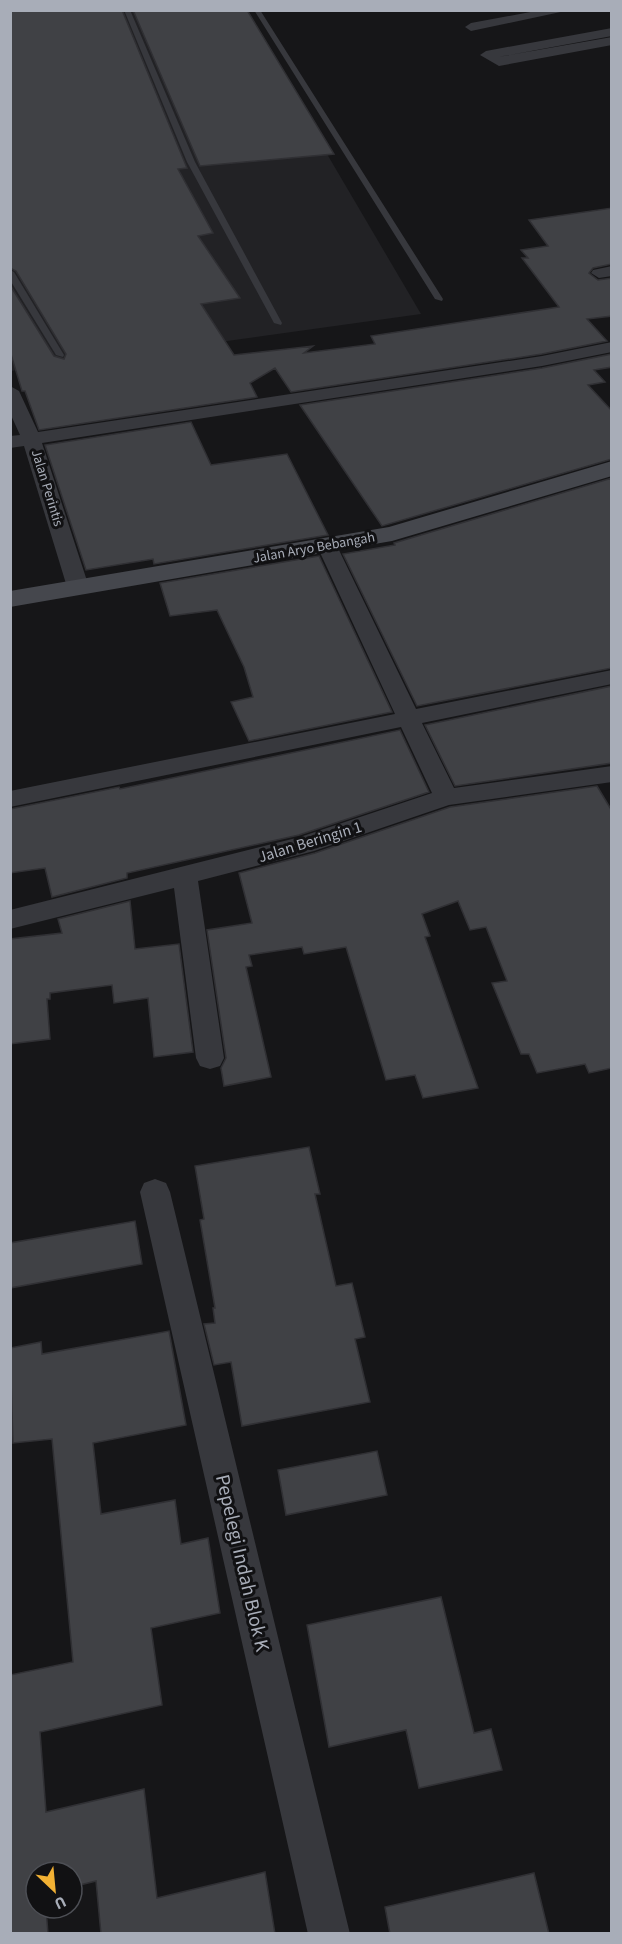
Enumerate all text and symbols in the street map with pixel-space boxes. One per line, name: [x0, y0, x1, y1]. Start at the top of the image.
street label: Jalan Perintis: [26, 447, 68, 529]
street label: Jalan Aryo Bebangah: [251, 527, 377, 569]
street label: Jalan Beringin 1: [255, 816, 365, 868]
street label: Pepelegi Indah Blok K: [208, 1472, 276, 1655]
north arrow: [24, 1860, 84, 1920]
text: U: [51, 1890, 70, 1915]

